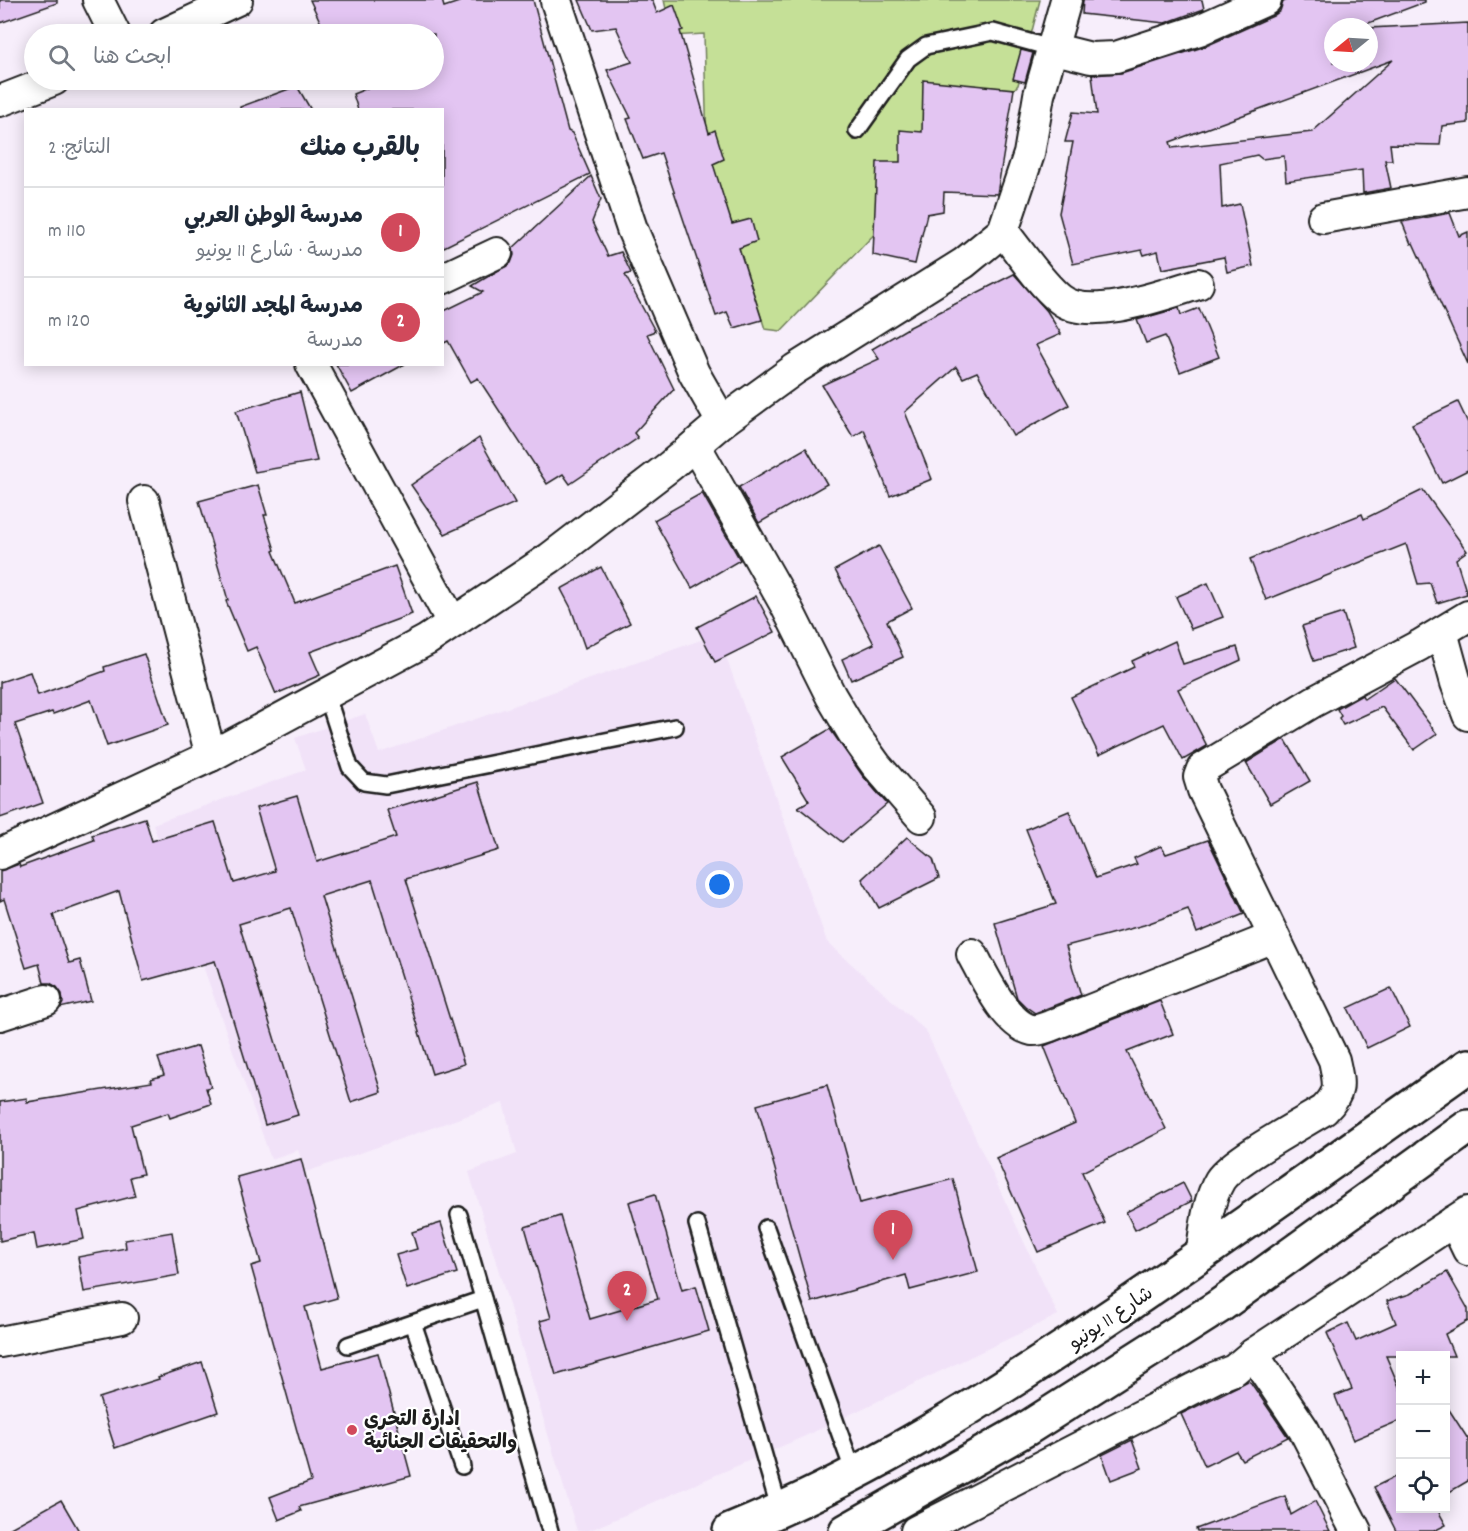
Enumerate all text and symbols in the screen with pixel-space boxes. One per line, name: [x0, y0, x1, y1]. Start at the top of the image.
north arrow: [1324, 18, 1378, 72]
search box: [24, 24, 444, 90]
icon: search: [45, 41, 78, 74]
text: ابحث هنا: [93, 43, 172, 74]
text: بالقرب منك: [300, 131, 420, 168]
text: النتائج: 2: [48, 135, 111, 163]
text: مدرسة الوطن العربي: [184, 202, 363, 233]
text: 110 m: [48, 218, 86, 246]
text: 1: [398, 218, 403, 246]
text: مدرسة · شارع 11 يونيو: [196, 238, 363, 266]
text: مدرسة المجد الثانوية: [184, 292, 363, 323]
text: 120 m: [48, 308, 90, 336]
text: 2: [396, 308, 405, 336]
text: مدرسة: [307, 328, 363, 356]
your location: [705, 870, 734, 899]
pin: 1: [874, 1210, 912, 1260]
pin: 2: [608, 1272, 646, 1321]
street label: شارع 11 يونيو: [1063, 1281, 1160, 1359]
map controls: [1396, 1351, 1450, 1513]
button: +: [1396, 1351, 1450, 1405]
button: −: [1396, 1405, 1450, 1459]
place label: ادارة التحري والتحقيقات الجنائية: [364, 1407, 517, 1458]
marker: ادارة التحري والتحقيقات الجنائية: [345, 1423, 359, 1437]
button: locate: [1396, 1459, 1450, 1513]

